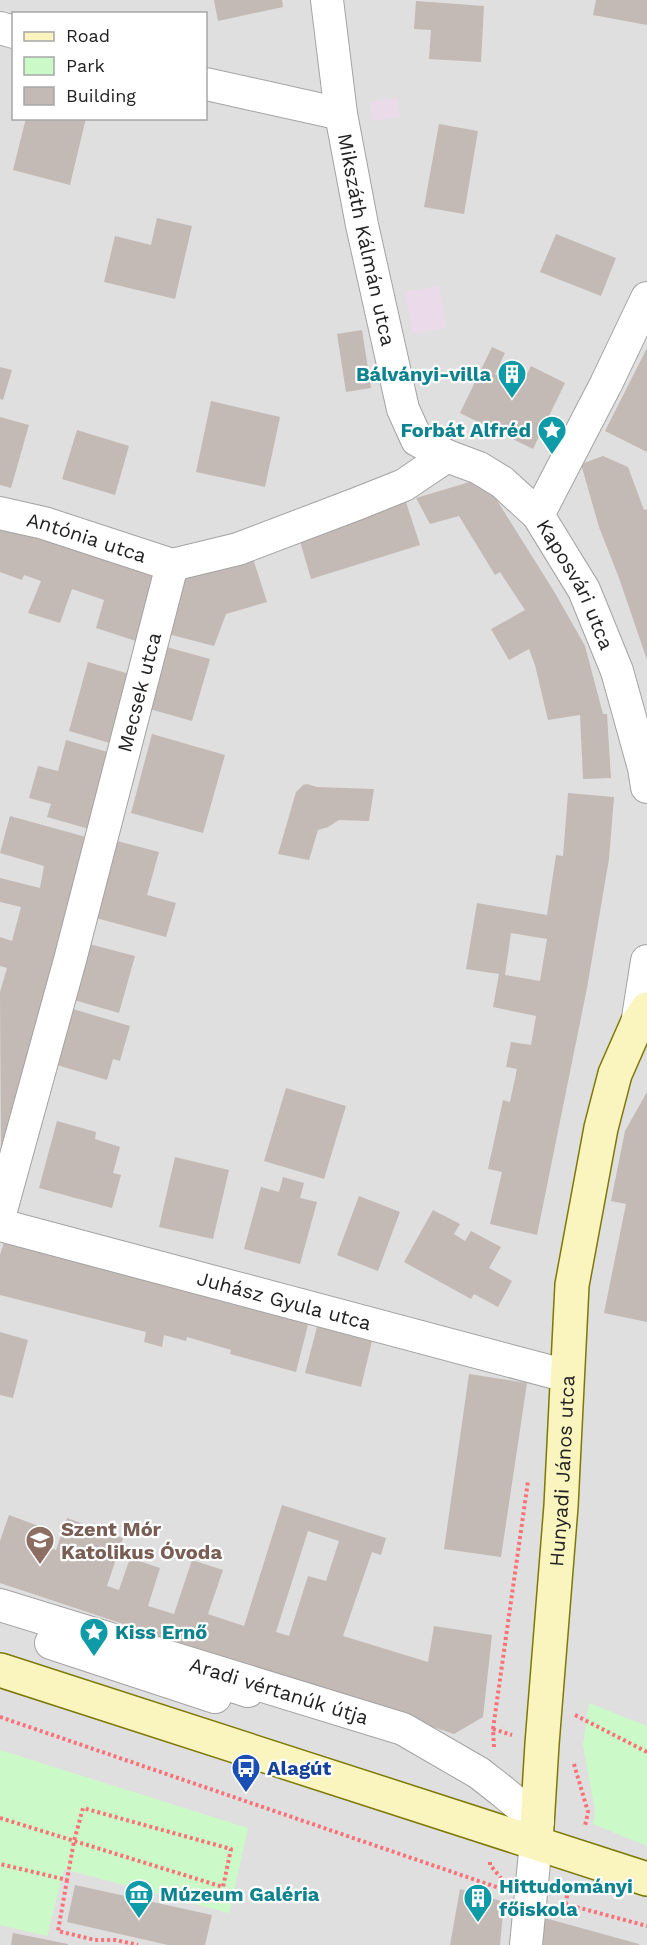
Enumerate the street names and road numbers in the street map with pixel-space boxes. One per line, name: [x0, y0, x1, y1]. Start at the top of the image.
street label: Mikszáth Kálmán utca: [333, 131, 401, 348]
street label: Antónia utca: [24, 507, 150, 568]
street label: Kaposvári utca: [531, 515, 619, 653]
street label: Mecsek utca: [112, 630, 166, 755]
street label: Juhász Gyula utca: [194, 1266, 374, 1335]
street label: Hunyadi János utca: [544, 1375, 579, 1568]
street label: Aradi vértanúk útja: [187, 1652, 371, 1730]

